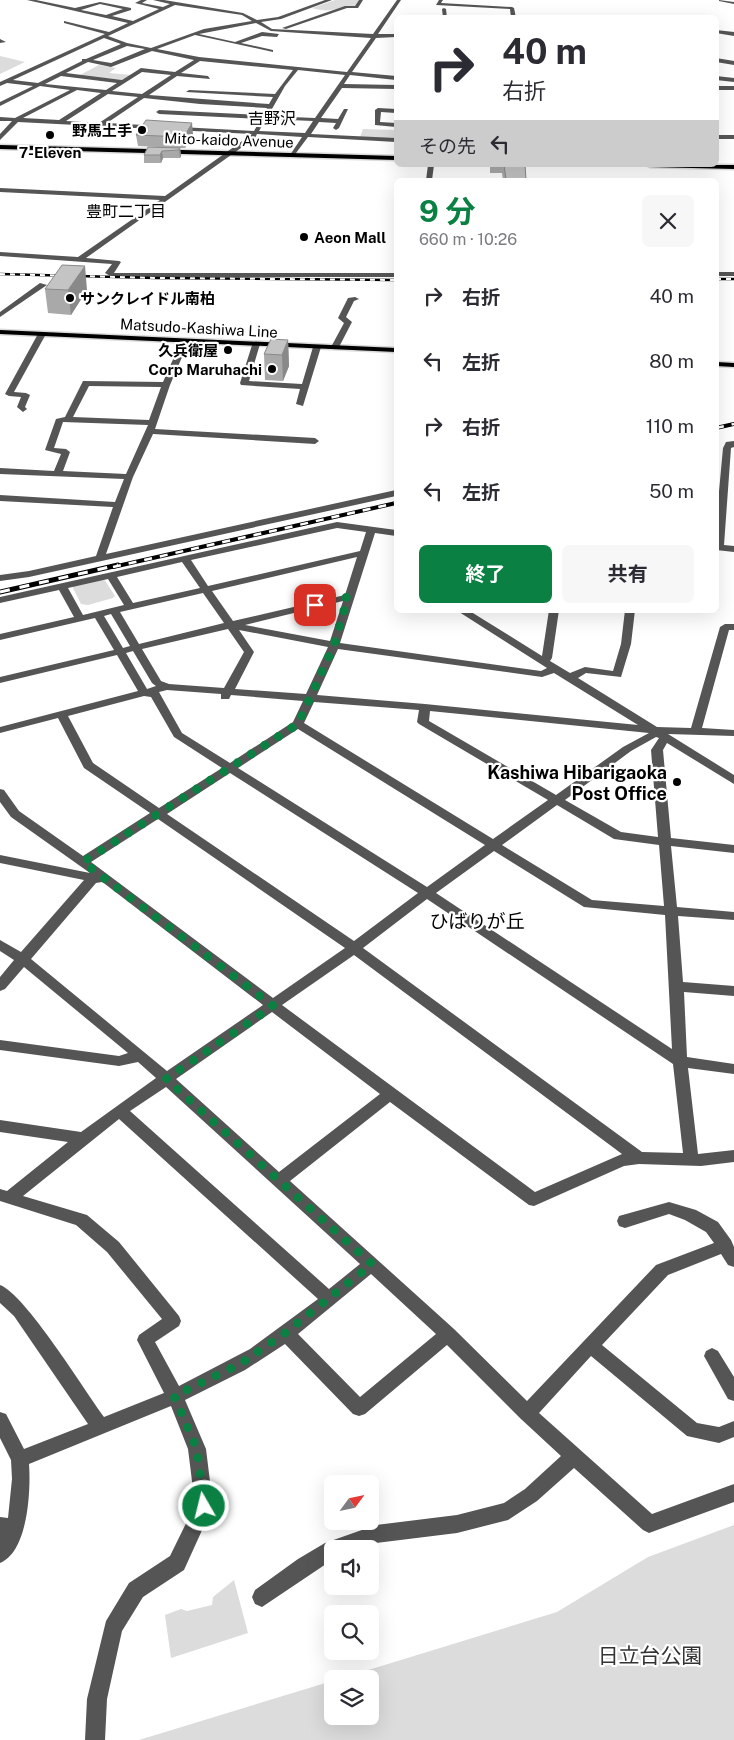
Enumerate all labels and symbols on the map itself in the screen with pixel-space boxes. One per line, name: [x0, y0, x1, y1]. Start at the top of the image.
district label: 吉野沢: [248, 109, 296, 128]
place label: 野馬土手: [72, 122, 132, 139]
marker: 野馬土手: [136, 124, 148, 136]
marker: 7-Eleven: [44, 129, 56, 141]
street label: Mito-kaido Avenue: [164, 129, 294, 151]
place label: 7-Eleven: [19, 144, 81, 161]
district label: 豊町二丁目: [86, 202, 166, 221]
place label: Aeon Mall: [314, 229, 386, 246]
marker: Aeon Mall: [298, 231, 310, 243]
place label: サンクレイドル南柏: [80, 290, 215, 307]
marker: サンクレイドル南柏: [64, 292, 76, 304]
street label: Matsudo-Kashiwa Line: [120, 315, 278, 341]
place label: 久兵衛屋: [158, 342, 218, 359]
marker: 久兵衛屋: [222, 344, 234, 356]
place label: Corp Maruhachi: [148, 361, 262, 378]
marker: Corp Maruhachi: [266, 363, 278, 375]
pin: [294, 584, 336, 626]
place label: Kashiwa Hibarigaoka Post Office: [487, 762, 667, 804]
marker: Kashiwa Hibarigaoka Post Office: [671, 776, 683, 788]
district label: ひばりが丘: [429, 910, 525, 932]
north arrow: [324, 1475, 379, 1530]
position arrow: [177, 1479, 229, 1531]
park label: 日立台公園: [598, 1643, 703, 1668]

